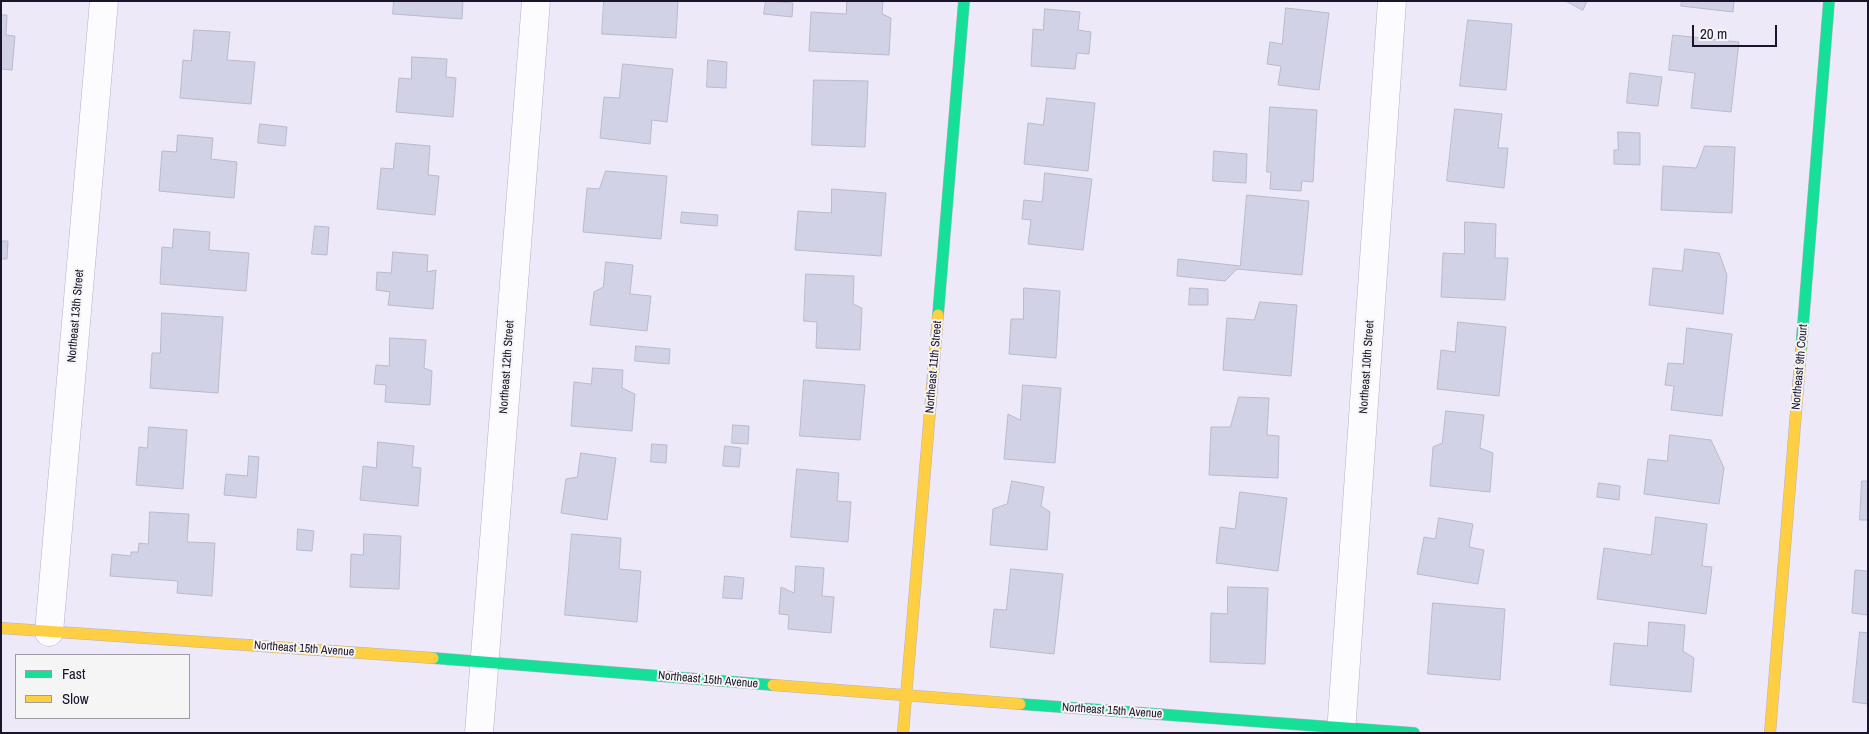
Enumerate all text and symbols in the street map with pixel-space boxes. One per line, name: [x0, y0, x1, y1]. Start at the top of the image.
scale bar: [1694, 15, 1779, 47]
text: 20 m: [1700, 23, 1727, 44]
street label: Northeast 13th Street: [65, 269, 87, 363]
street label: Northeast 12th Street: [497, 320, 517, 414]
street label: Northeast 11th Street: [923, 320, 945, 414]
street label: Northeast 10th Street: [1357, 320, 1377, 414]
street label: Northeast 9th Court: [1789, 324, 1811, 410]
street label: Northeast 15th Avenue: [253, 638, 355, 660]
legend: [15, 654, 190, 719]
text: Fast: [62, 663, 85, 684]
street label: Northeast 15th Avenue: [657, 668, 759, 692]
text: Slow: [62, 688, 89, 709]
street label: Northeast 15th Avenue: [1061, 700, 1163, 722]

